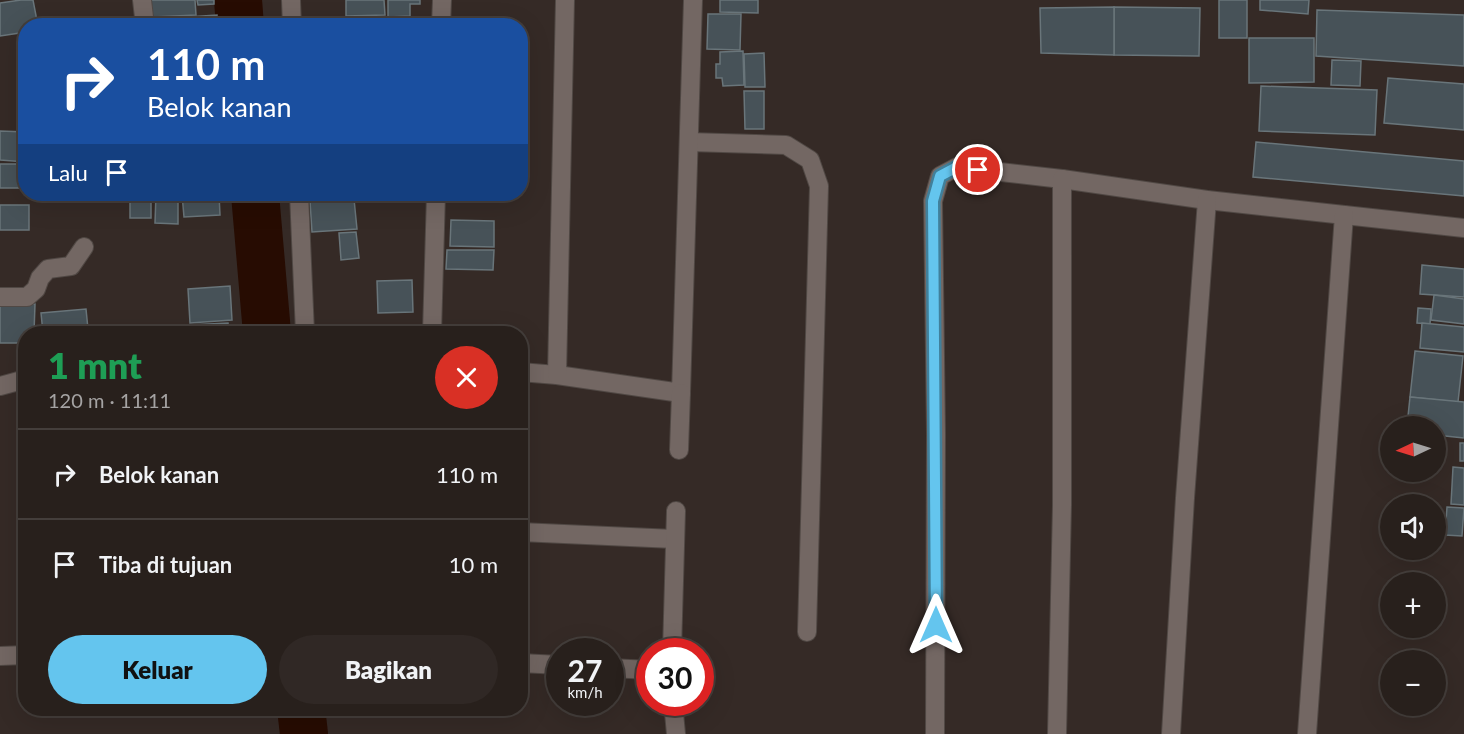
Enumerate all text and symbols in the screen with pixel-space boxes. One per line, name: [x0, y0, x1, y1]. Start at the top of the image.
text: 110 m: [147, 39, 265, 89]
icon: right: [48, 42, 126, 120]
text: Belok kanan: [147, 90, 292, 123]
pin: [952, 144, 1003, 195]
icon: arrive: [961, 153, 994, 186]
icon: arrive: [100, 156, 133, 189]
text: Lalu: [48, 159, 88, 186]
text: 1 mnt: [48, 343, 142, 387]
button: close: [435, 346, 498, 409]
text: 120 m · 11:11: [48, 388, 171, 412]
north arrow: [1380, 416, 1446, 482]
map controls: [1380, 416, 1446, 716]
icon: right: [48, 458, 81, 491]
text: Belok kanan: [99, 461, 219, 488]
text: 110 m: [436, 461, 498, 488]
button: sound: [1380, 494, 1446, 560]
icon: arrive: [48, 548, 81, 581]
text: Tiba di tujuan: [99, 551, 232, 578]
text: 10 m: [449, 551, 498, 578]
button: +: [1380, 572, 1446, 638]
position arrow: [904, 593, 968, 657]
button: Keluar: [48, 635, 267, 704]
button: Bagikan: [279, 635, 498, 704]
speed limit sign: 30: [636, 638, 714, 716]
button: −: [1380, 650, 1446, 716]
text: 27: [568, 652, 602, 688]
text: km/h: [567, 683, 603, 701]

